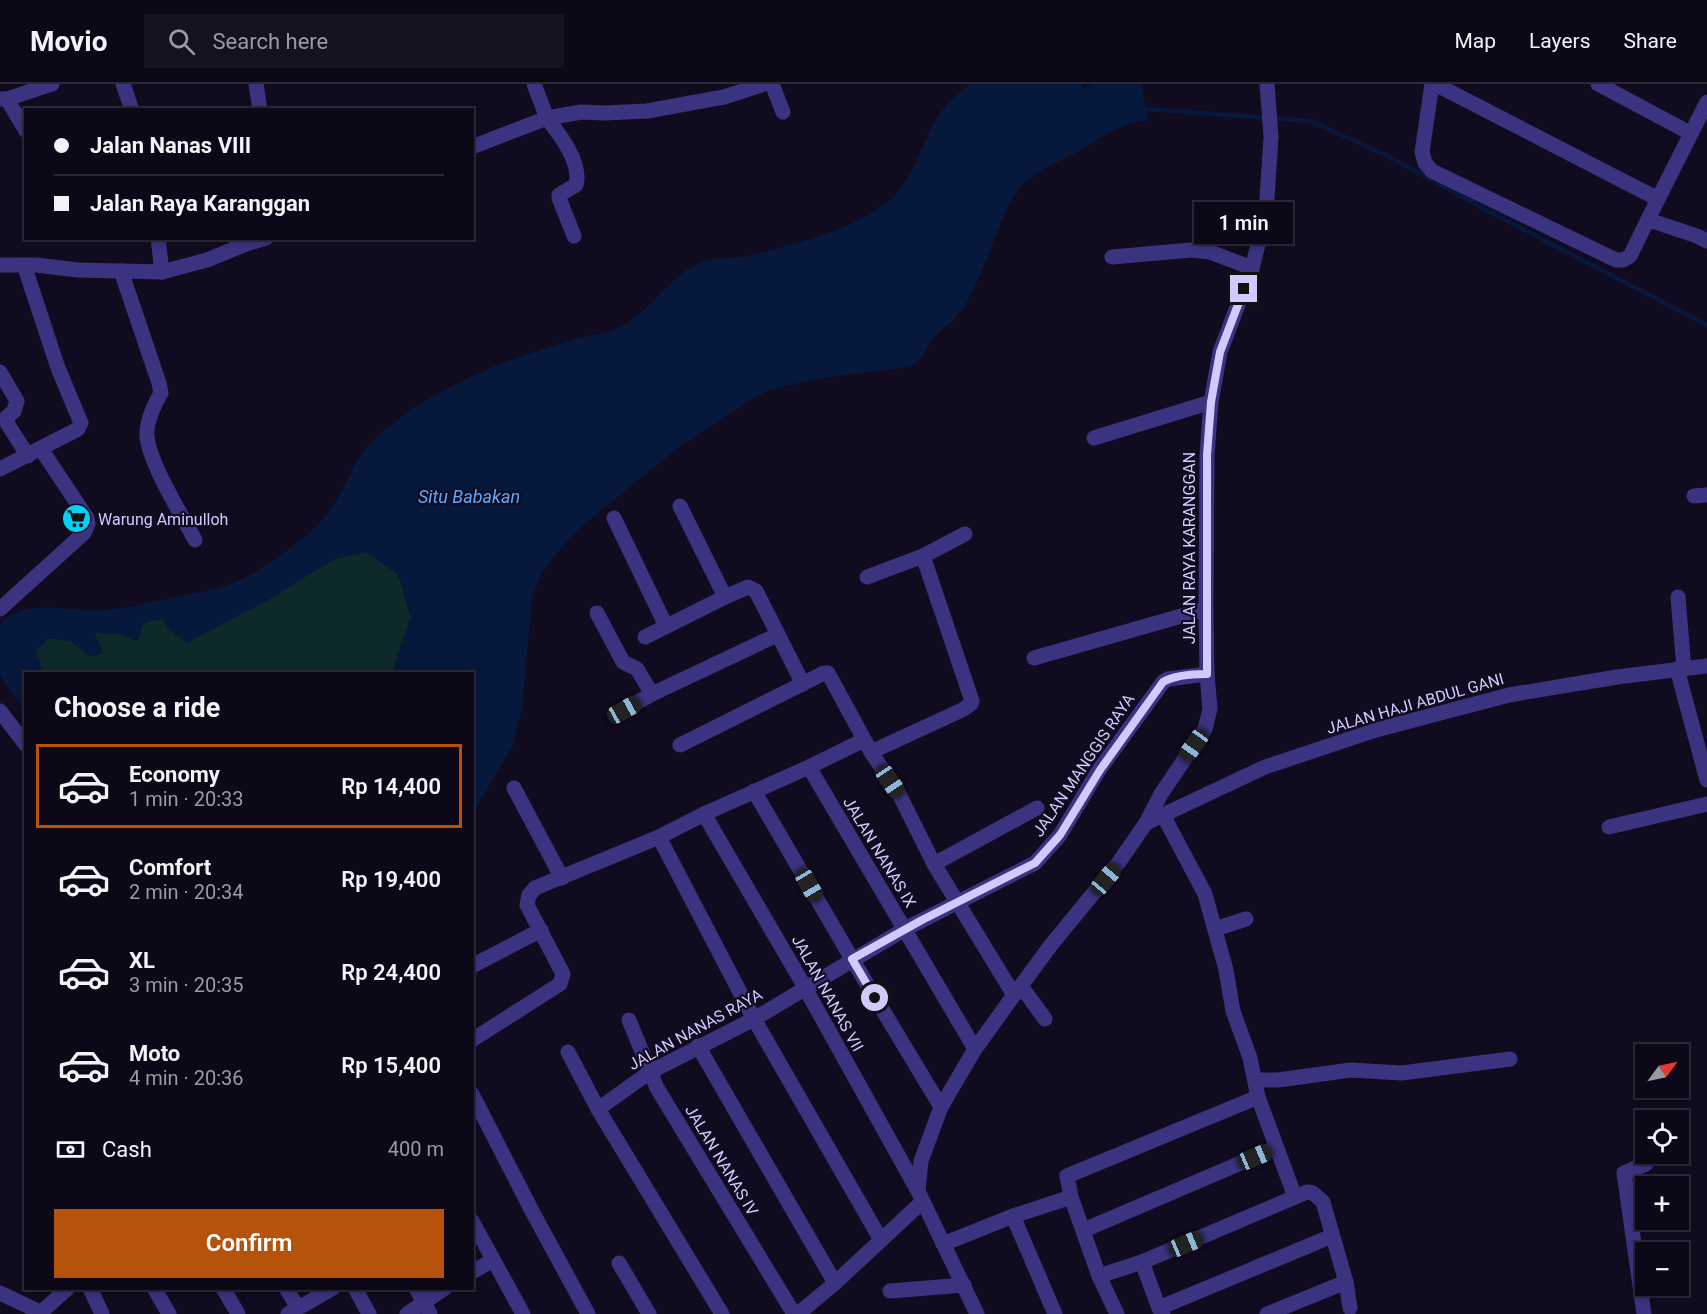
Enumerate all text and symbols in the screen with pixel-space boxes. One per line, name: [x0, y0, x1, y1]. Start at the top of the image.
search box: [144, 14, 564, 68]
text: Movio: [30, 25, 108, 58]
icon: search: [165, 25, 198, 58]
text: Search here: [213, 29, 328, 54]
text: Map: [1454, 29, 1496, 53]
text: Layers: [1529, 29, 1590, 53]
text: Share: [1623, 29, 1677, 53]
text: Jalan Nanas VIII: [90, 133, 251, 158]
text: Jalan Raya Karanggan: [90, 191, 310, 216]
callout: 1 min: [1194, 202, 1294, 244]
text: 1 min: [1218, 211, 1269, 235]
route end: [1230, 275, 1257, 302]
street label: JALAN RAYA KARANGGAN: [1180, 452, 1199, 644]
water label: Situ Babakan: [418, 486, 520, 507]
supermarket icon: Warung Aminulloh: [61, 503, 93, 535]
place label: Warung Aminulloh: [98, 510, 228, 529]
street label: JALAN HAJI ABDUL GANI: [1324, 669, 1506, 738]
street label: JALAN MANGGIS RAYA: [1029, 690, 1139, 840]
text: Choose a ride: [54, 692, 220, 724]
car: [604, 693, 644, 727]
car: [1176, 725, 1212, 765]
icon: car: [57, 759, 111, 813]
car: [872, 761, 908, 801]
text: Economy: [129, 762, 220, 787]
text: Rp 14,400: [341, 774, 441, 799]
text: 1 min · 20:33: [129, 787, 244, 811]
street label: JALAN NANAS IX: [839, 794, 920, 911]
icon: car: [57, 852, 111, 906]
text: Comfort: [129, 855, 211, 880]
car: [1088, 859, 1124, 899]
car: [792, 865, 826, 905]
text: Rp 19,400: [341, 867, 441, 892]
text: 2 min · 20:34: [129, 880, 244, 904]
street label: JALAN NANAS VII: [788, 932, 867, 1055]
icon: car: [57, 945, 111, 999]
text: XL: [129, 948, 155, 973]
text: Rp 24,400: [341, 960, 441, 985]
text: 3 min · 20:35: [129, 973, 244, 997]
street label: JALAN NANAS RAYA: [625, 984, 766, 1074]
route start: [861, 984, 888, 1011]
icon: car: [57, 1038, 111, 1092]
text: Moto: [129, 1041, 180, 1066]
north arrow: [1635, 1044, 1689, 1098]
map controls: [1635, 1044, 1689, 1296]
text: Rp 15,400: [341, 1053, 441, 1078]
text: 4 min · 20:36: [129, 1066, 244, 1090]
street label: JALAN NANAS IV: [681, 1102, 762, 1219]
button: locate: [1635, 1110, 1689, 1164]
icon: cash: [54, 1133, 87, 1166]
text: Cash: [102, 1137, 152, 1162]
text: 400 m: [388, 1137, 444, 1161]
car: [1235, 1142, 1275, 1172]
button: +: [1635, 1176, 1689, 1230]
button: Confirm: [54, 1209, 444, 1278]
car: [1166, 1229, 1206, 1259]
button: −: [1635, 1242, 1689, 1296]

